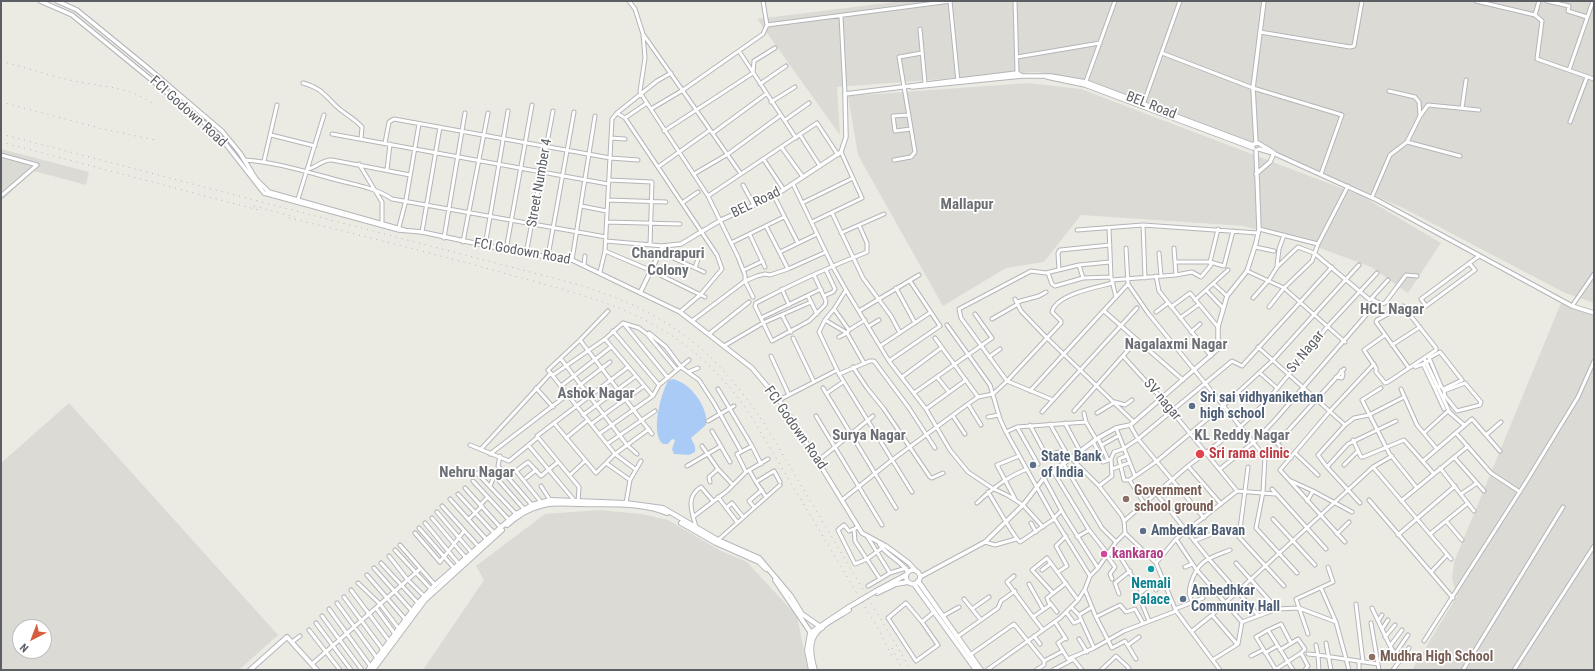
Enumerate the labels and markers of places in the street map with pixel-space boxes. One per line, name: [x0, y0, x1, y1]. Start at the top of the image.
place label: Sri sai vidhyanikethan high school: [1200, 390, 1323, 422]
marker: Sri sai vidhyanikethan high school: [1187, 401, 1197, 411]
place label: Sri rama clinic: [1209, 446, 1290, 462]
marker: Sri rama clinic: [1194, 448, 1206, 460]
place label: State Bank of India: [1041, 449, 1102, 482]
marker: State Bank of India: [1028, 460, 1038, 470]
place label: Government school ground: [1134, 483, 1213, 516]
marker: Government school ground: [1121, 494, 1131, 504]
place label: Ambedkar Bavan: [1151, 523, 1245, 539]
marker: Ambedkar Bavan: [1138, 526, 1148, 536]
place label: kankarao: [1112, 546, 1163, 562]
marker: kankarao: [1099, 549, 1109, 559]
marker: Nemali Palace: [1146, 564, 1156, 574]
place label: Nemali Palace: [1131, 576, 1171, 608]
place label: Ambedhkar Community Hall: [1191, 583, 1280, 616]
marker: Ambedhkar Community Hall: [1178, 594, 1188, 604]
place label: Mudhra High School: [1380, 649, 1493, 665]
marker: Mudhra High School: [1367, 652, 1377, 662]

